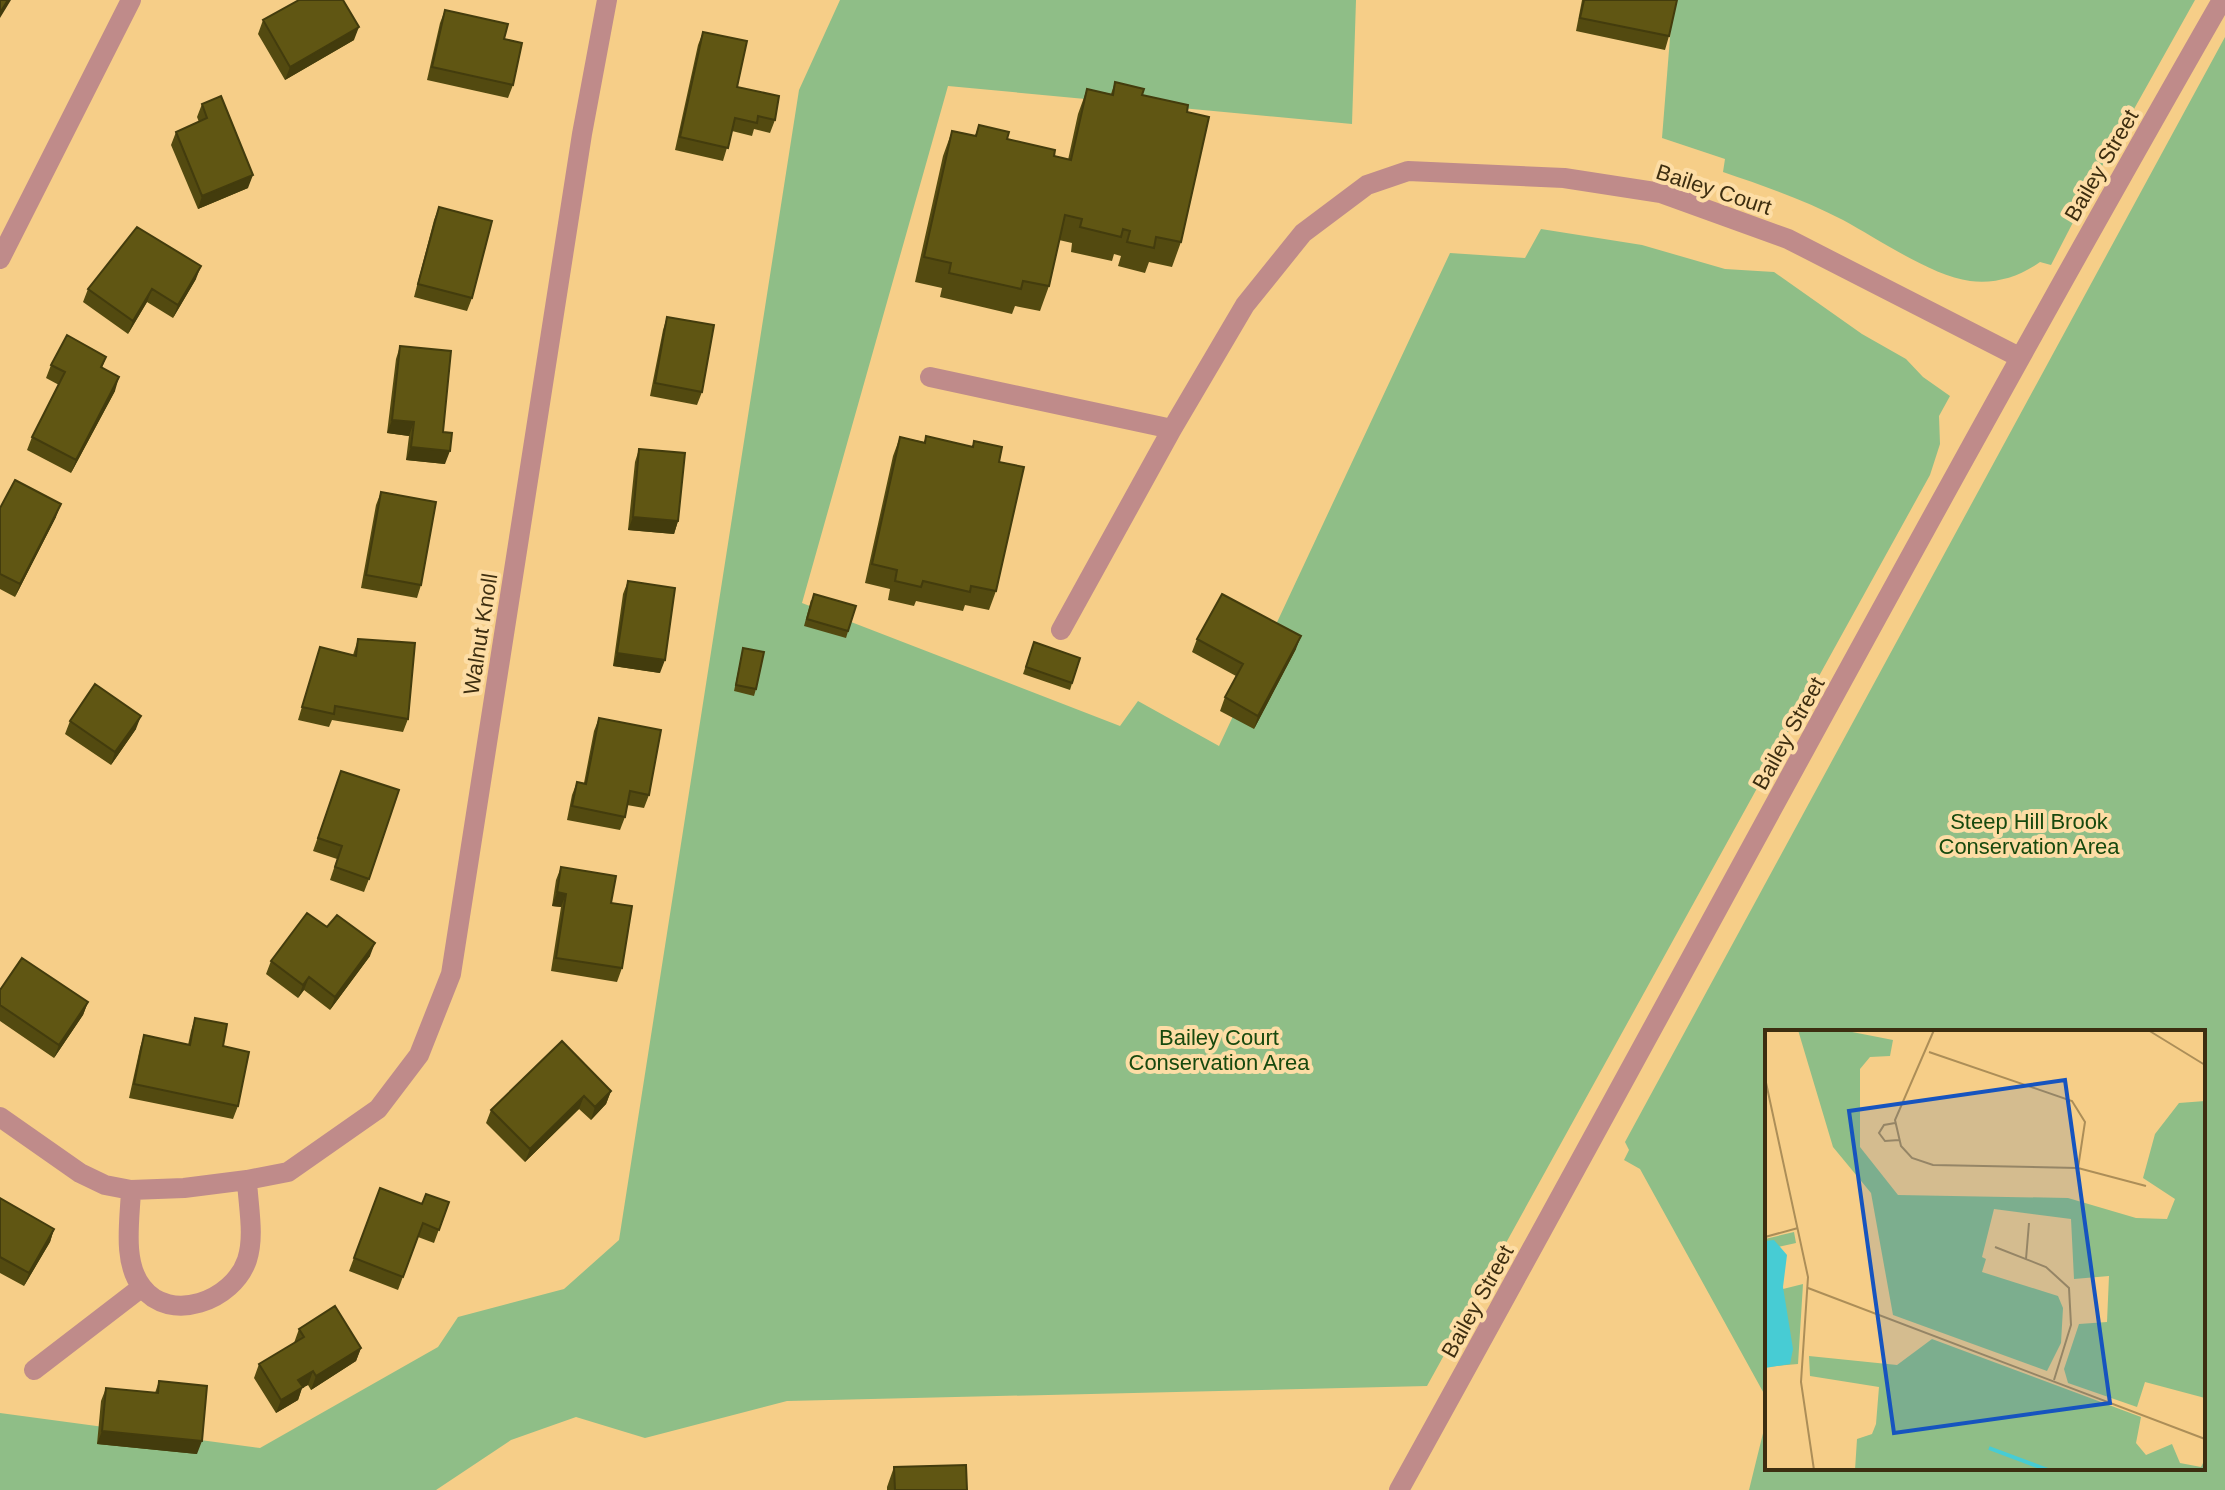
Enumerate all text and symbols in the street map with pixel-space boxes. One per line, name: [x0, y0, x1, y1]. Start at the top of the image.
street label: Bailey Street: [2059, 105, 2143, 226]
street label: Bailey Court: [1653, 159, 1775, 220]
street label: Walnut Knoll: [459, 572, 502, 697]
street label: Bailey Street: [1747, 673, 1830, 794]
park label: Steep Hill Brook Conservation Area: [1939, 809, 2120, 859]
park label: Bailey Court Conservation Area: [1129, 1025, 1310, 1075]
inset map: [1765, 1030, 2205, 1470]
street label: Bailey Street: [1436, 1241, 1519, 1362]

